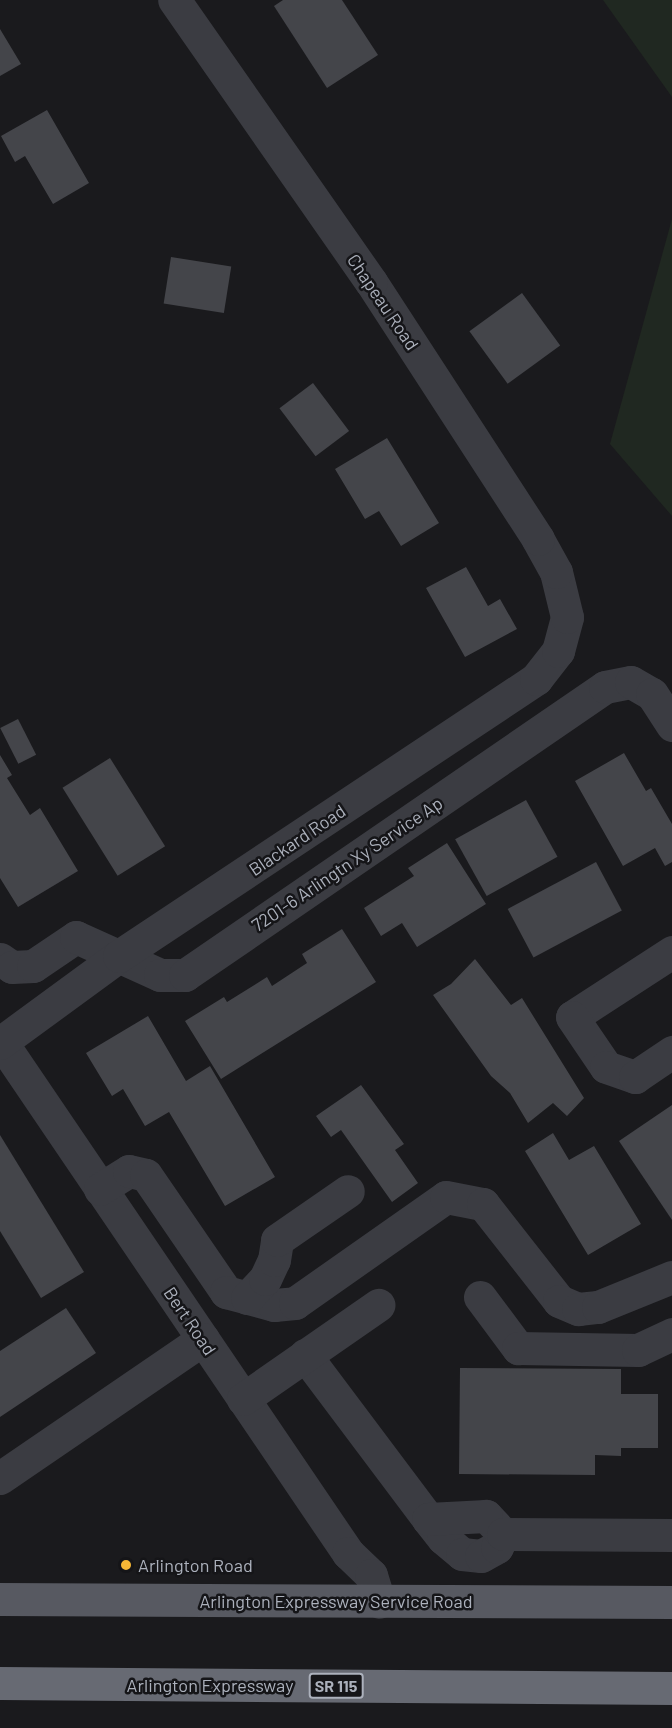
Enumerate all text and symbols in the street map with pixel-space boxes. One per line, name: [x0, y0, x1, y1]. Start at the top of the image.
street label: Chapeau Road: [343, 250, 423, 354]
street label: 7201-6 Arlingtn Xy Service Ap: [248, 792, 446, 936]
street label: Blackard Road: [245, 800, 349, 880]
street label: Bert Road: [159, 1283, 221, 1359]
place label: Arlington Road: [138, 1554, 253, 1576]
marker: Arlington Road: [119, 1558, 133, 1572]
street label: Arlington Expressway Service Road: [199, 1590, 473, 1612]
road number: SR 115: [308, 1673, 364, 1699]
street label: Arlington Expressway: [127, 1674, 293, 1696]

